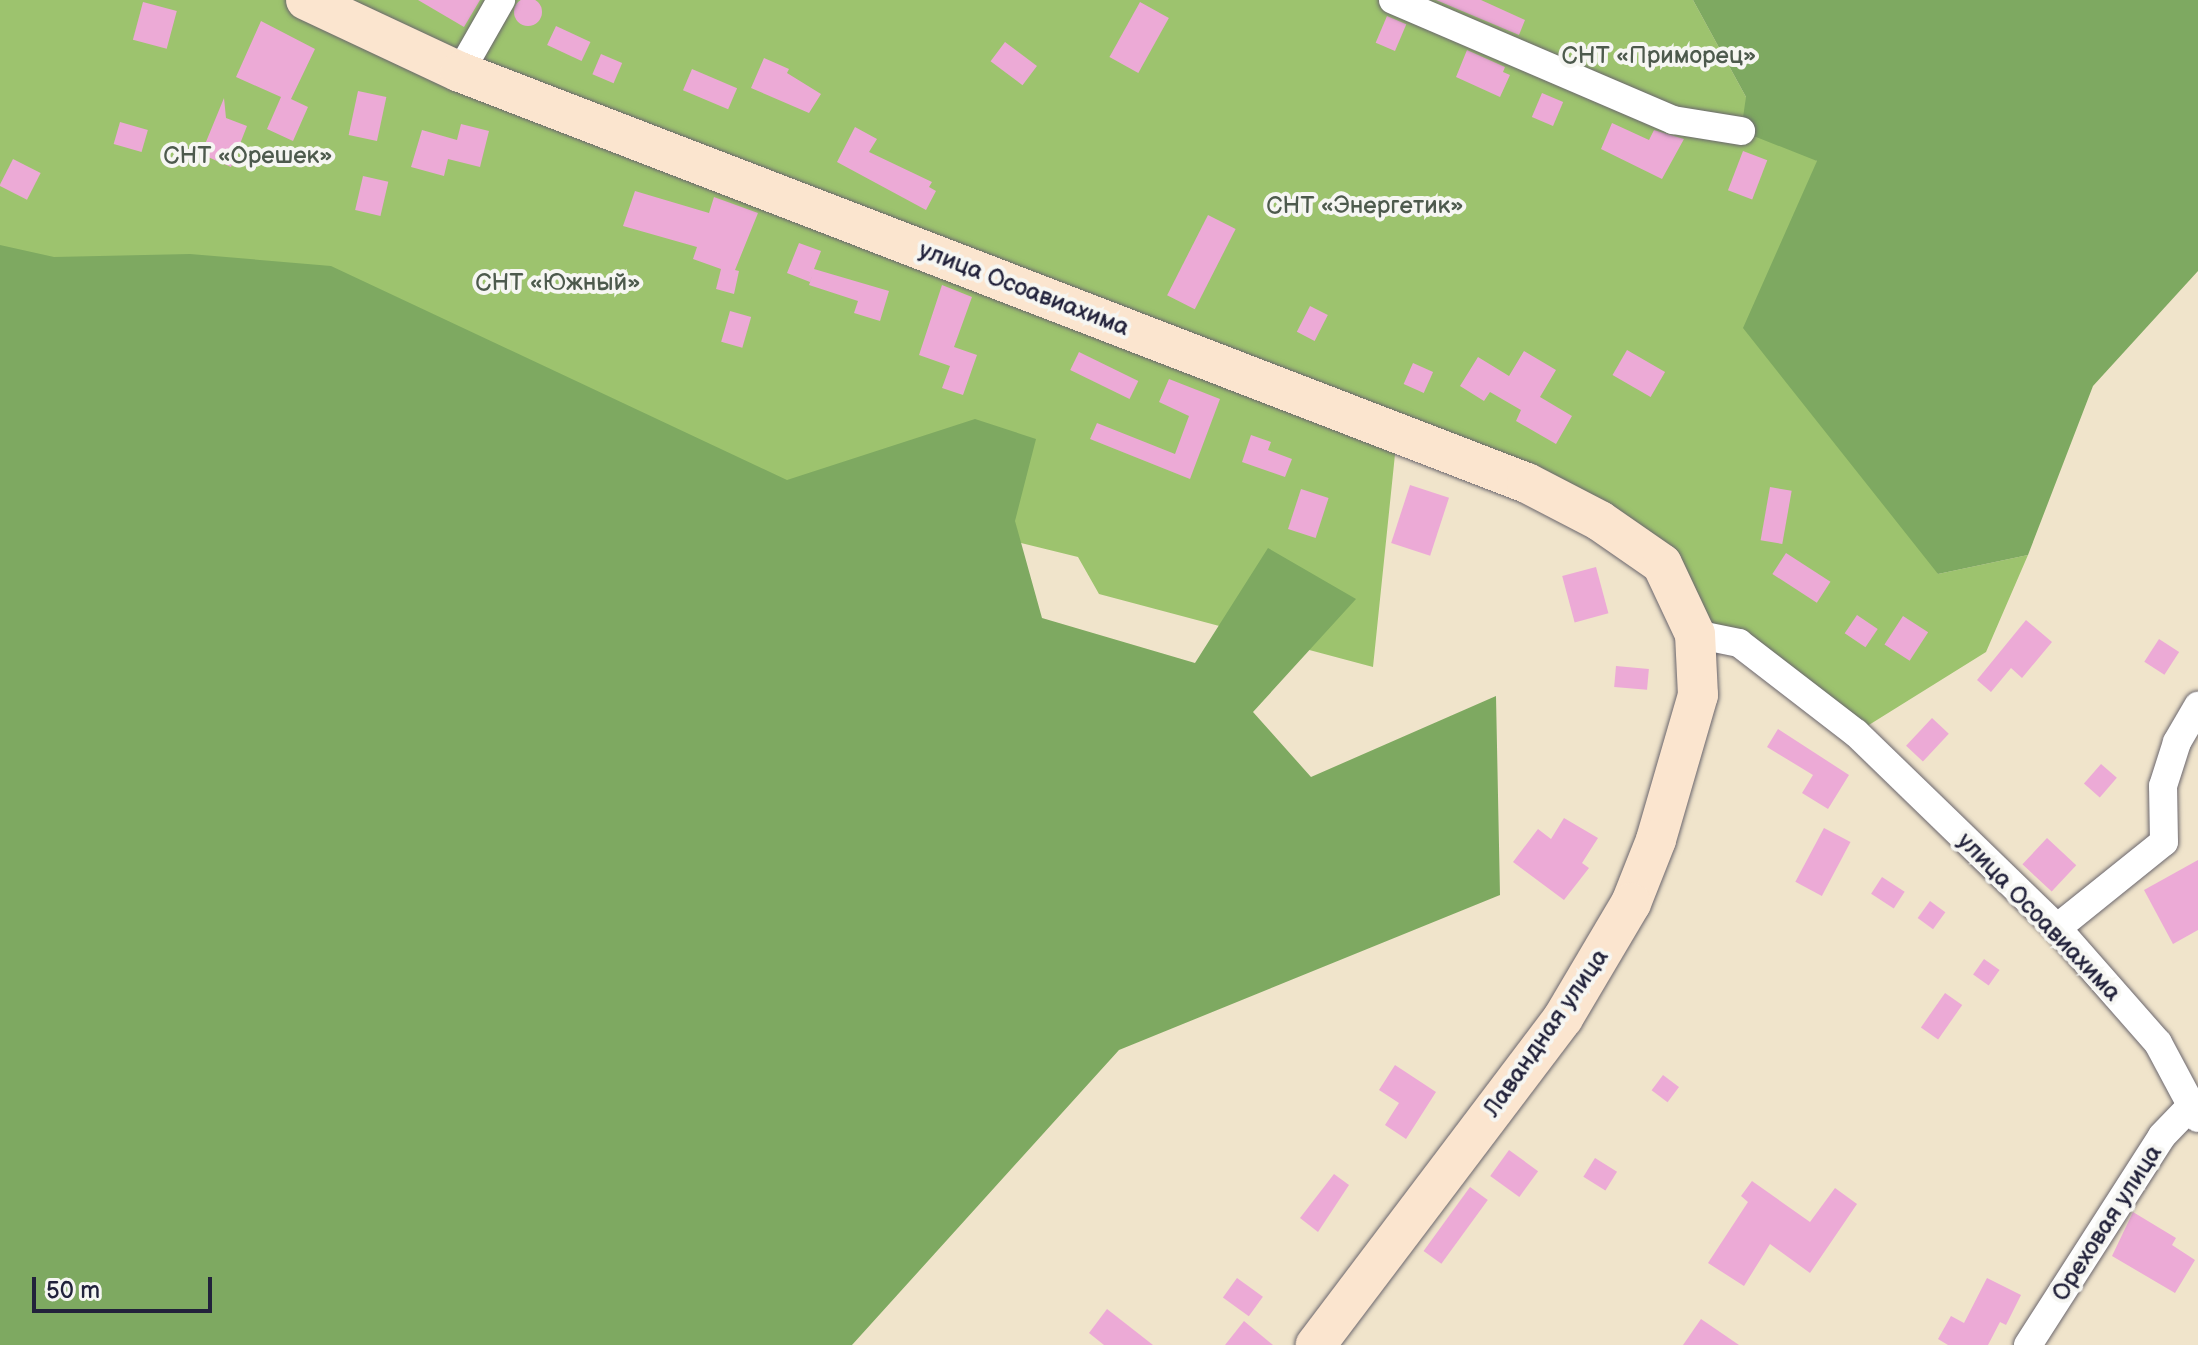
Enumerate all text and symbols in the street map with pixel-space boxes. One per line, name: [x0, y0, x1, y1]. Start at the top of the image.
park label: СНТ «Приморец»: [1562, 42, 1756, 70]
park label: СНТ «Орешек»: [163, 142, 333, 170]
park label: СНТ «Энергетик»: [1266, 192, 1464, 220]
street label: улица Осоавиахима: [915, 236, 1133, 342]
park label: СНТ «Южный»: [475, 269, 641, 297]
street label: улица Осоавиахима: [1951, 827, 2127, 1007]
street label: Лавандная улица: [1477, 944, 1615, 1122]
street label: Ореховая улица: [2046, 1140, 2168, 1306]
scale bar: [36, 1261, 216, 1311]
text: 50 m: [46, 1276, 100, 1305]

